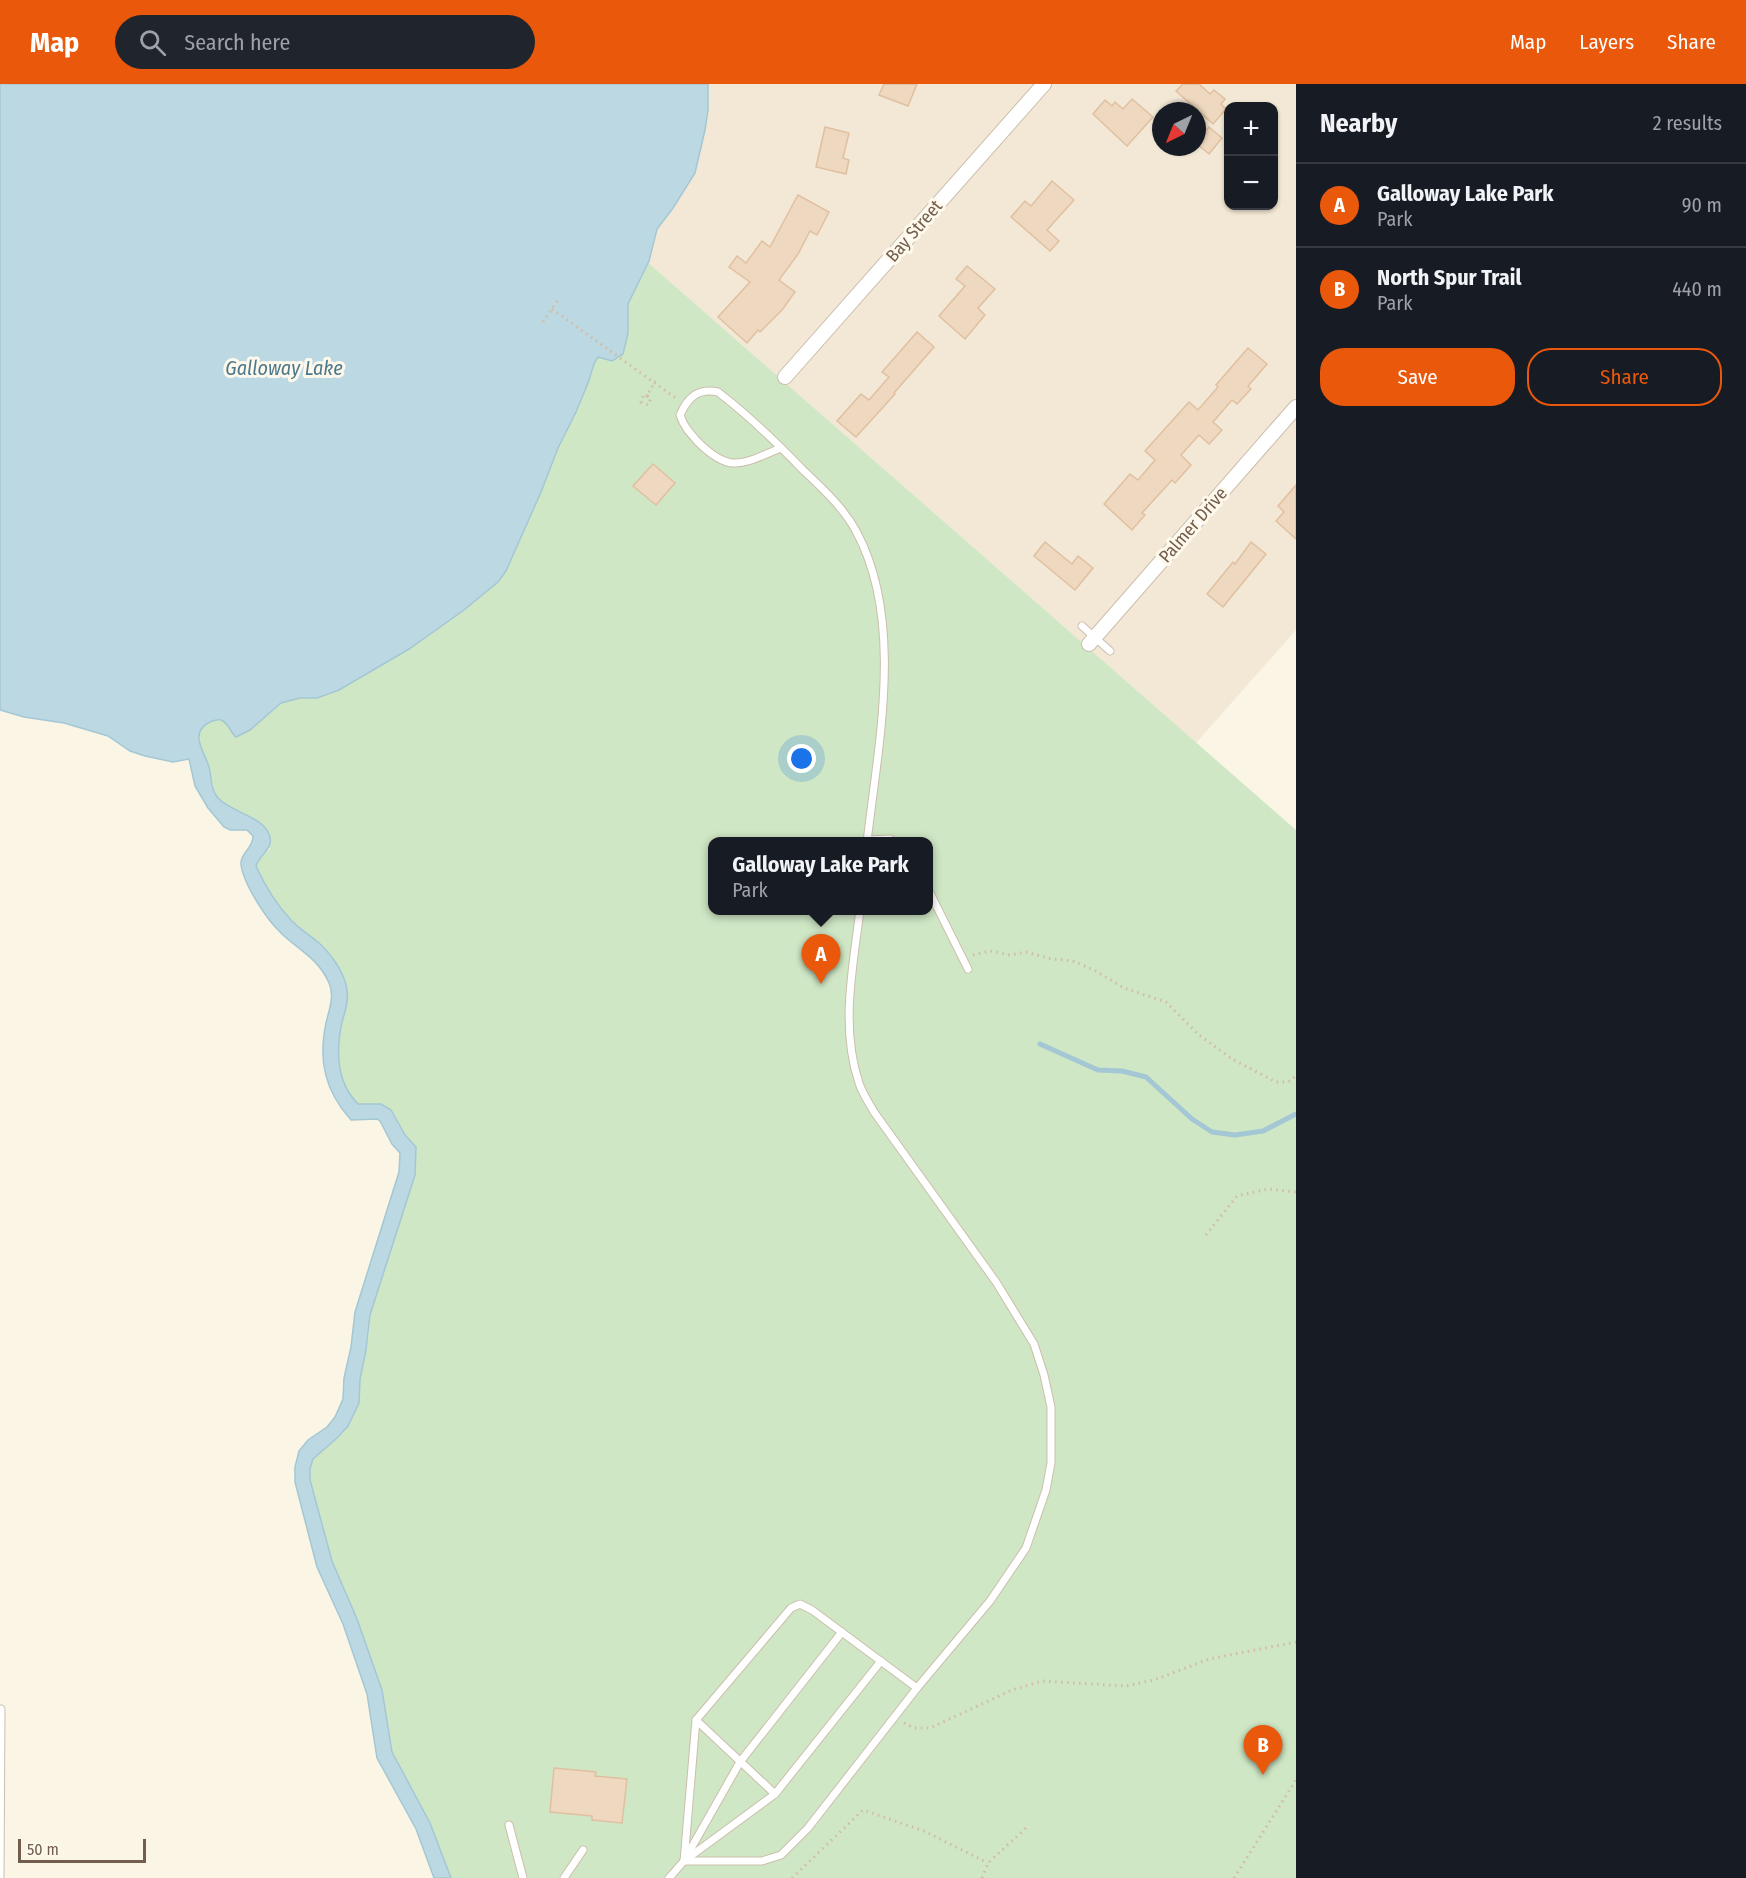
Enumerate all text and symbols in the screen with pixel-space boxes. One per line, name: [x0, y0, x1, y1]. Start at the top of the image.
search box: [115, 15, 535, 69]
text: Map: [30, 26, 79, 59]
icon: search: [136, 26, 169, 59]
text: Search here: [184, 29, 290, 56]
text: Map: [1510, 29, 1546, 55]
text: Layers: [1579, 29, 1634, 55]
text: Share: [1667, 29, 1716, 55]
north arrow: [1152, 102, 1206, 156]
map controls: [1224, 102, 1278, 210]
button: +: [1224, 102, 1278, 156]
text: Nearby: [1320, 108, 1397, 139]
text: 2 results: [1653, 111, 1722, 135]
button: −: [1224, 156, 1278, 210]
text: Galloway Lake Park: [1377, 180, 1554, 207]
text: A: [1334, 193, 1345, 217]
text: 90 m: [1682, 193, 1722, 217]
street label: Bay Street: [881, 195, 947, 266]
text: Park: [1377, 207, 1413, 231]
text: North Spur Trail: [1377, 264, 1521, 291]
text: B: [1334, 277, 1345, 301]
text: 440 m: [1672, 277, 1722, 301]
text: Park: [1377, 291, 1413, 315]
button: Save: [1320, 348, 1515, 406]
button: Share: [1527, 348, 1722, 406]
water label: Galloway Lake: [225, 356, 343, 380]
street label: Palmer Drive: [1154, 483, 1232, 567]
your location: [787, 744, 816, 773]
popup: [708, 837, 933, 915]
text: Galloway Lake Park: [732, 851, 909, 878]
text: Park: [732, 878, 768, 902]
pin: A: [802, 934, 840, 984]
pin: B: [1244, 1726, 1282, 1775]
scale bar: [18, 1836, 146, 1864]
text: 50 m: [27, 1840, 59, 1859]

